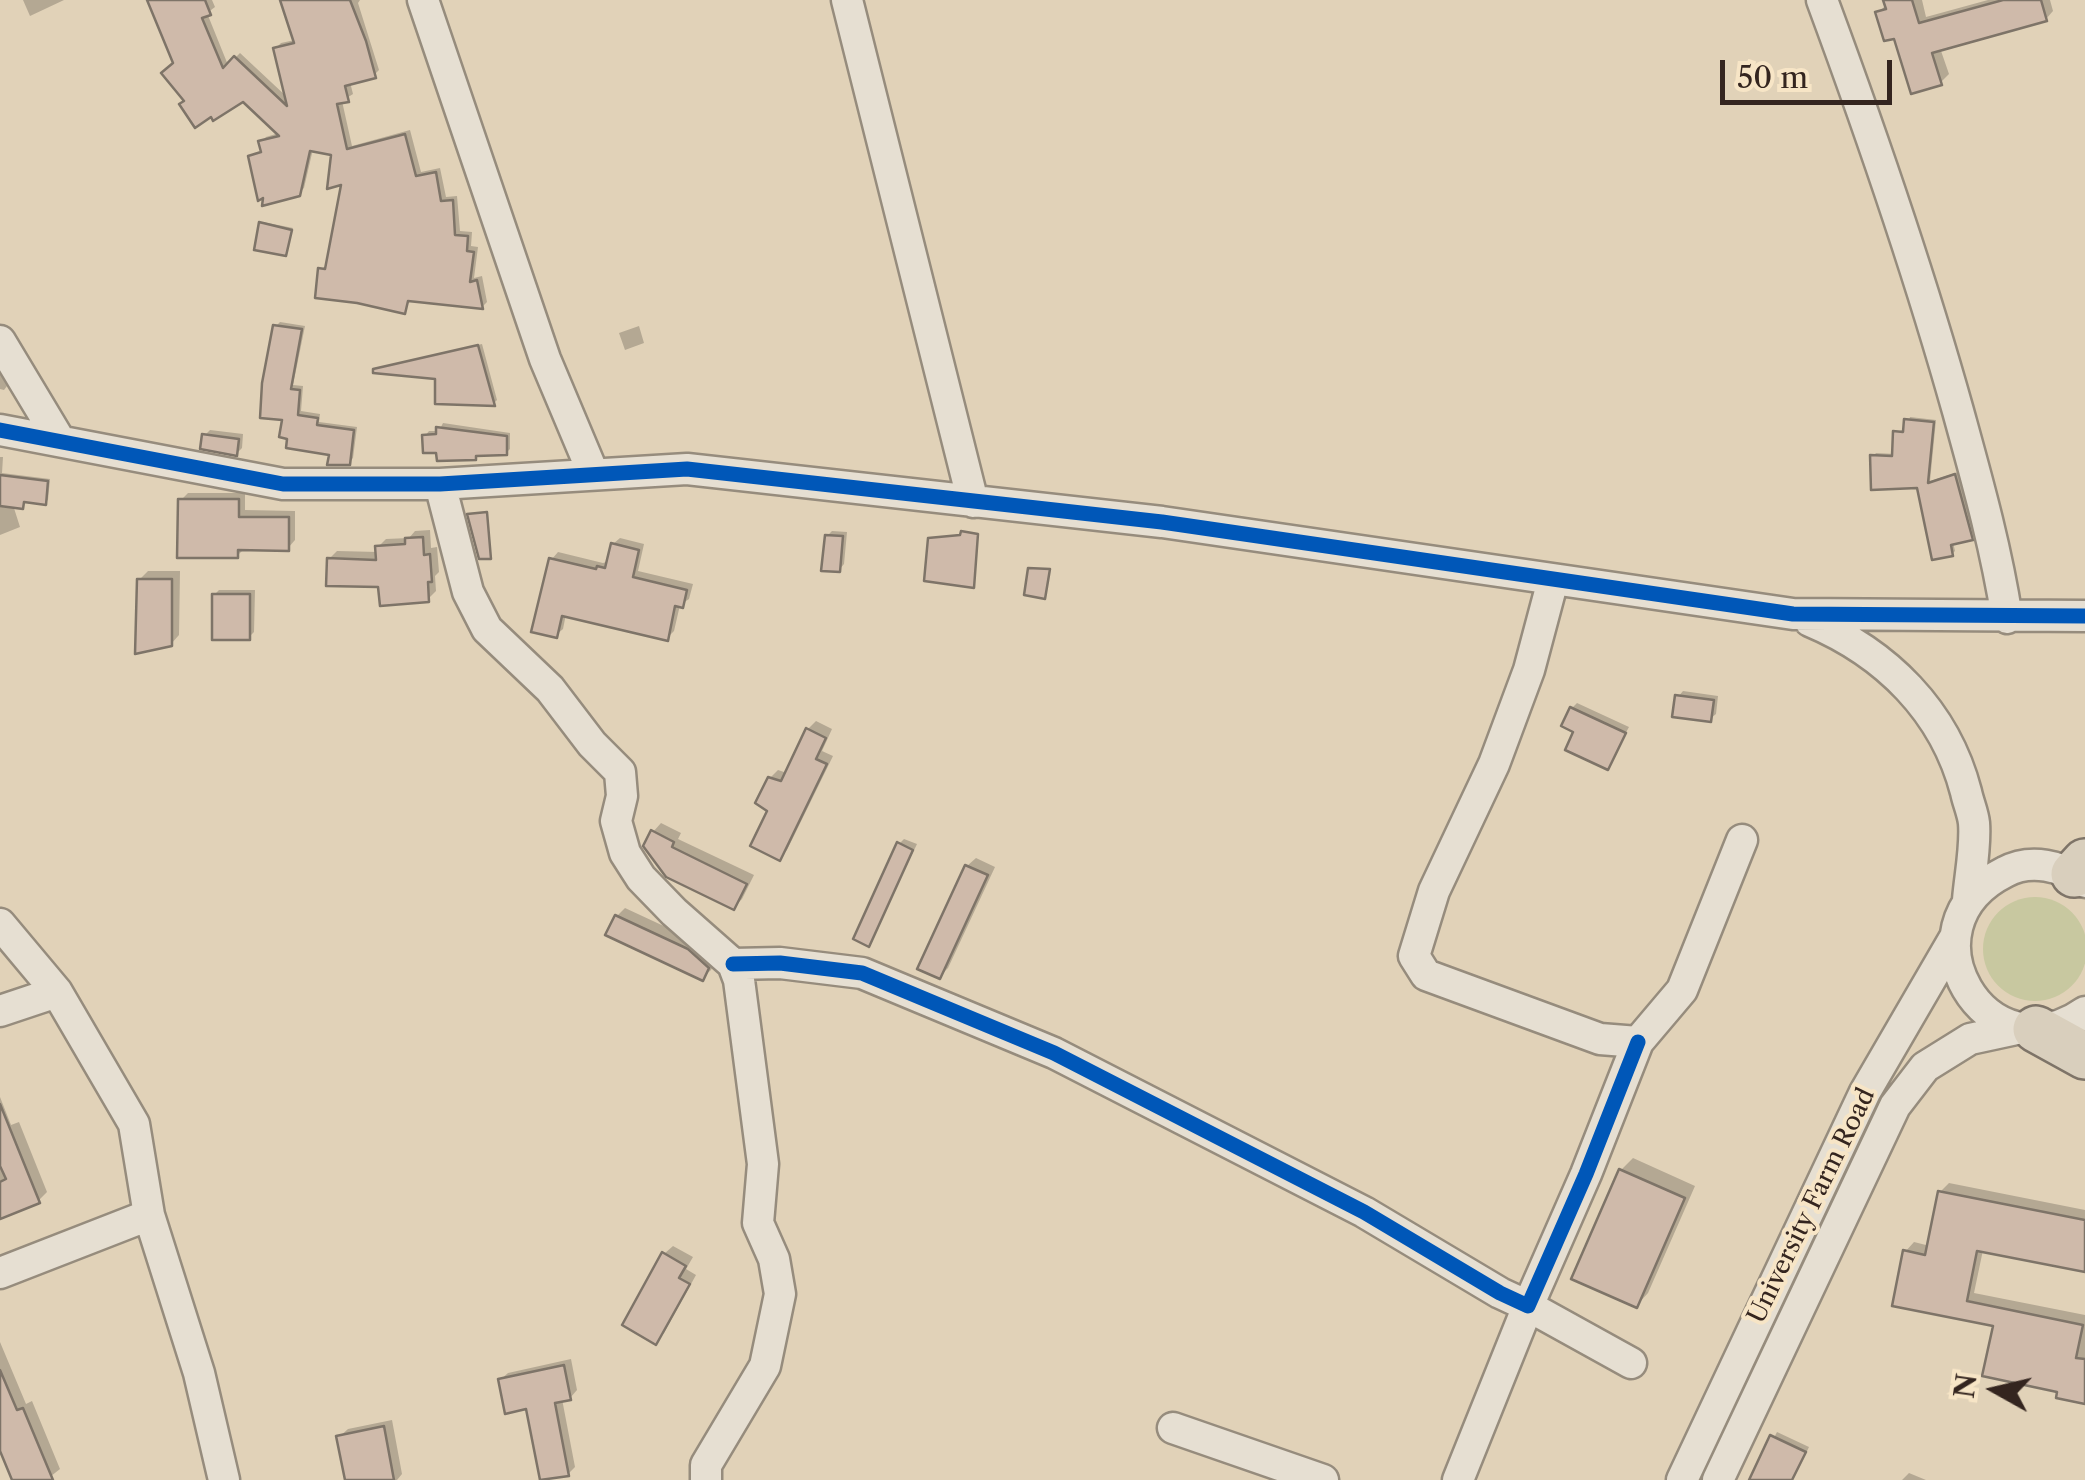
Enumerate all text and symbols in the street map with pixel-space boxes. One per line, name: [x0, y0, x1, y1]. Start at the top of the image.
scale bar: [1725, 40, 1898, 102]
text: 50 m: [1737, 59, 1808, 96]
street label: University Farm Road: [1742, 1084, 1882, 1328]
north arrow: [1945, 1340, 2045, 1440]
text: N: [1947, 1371, 1984, 1400]

